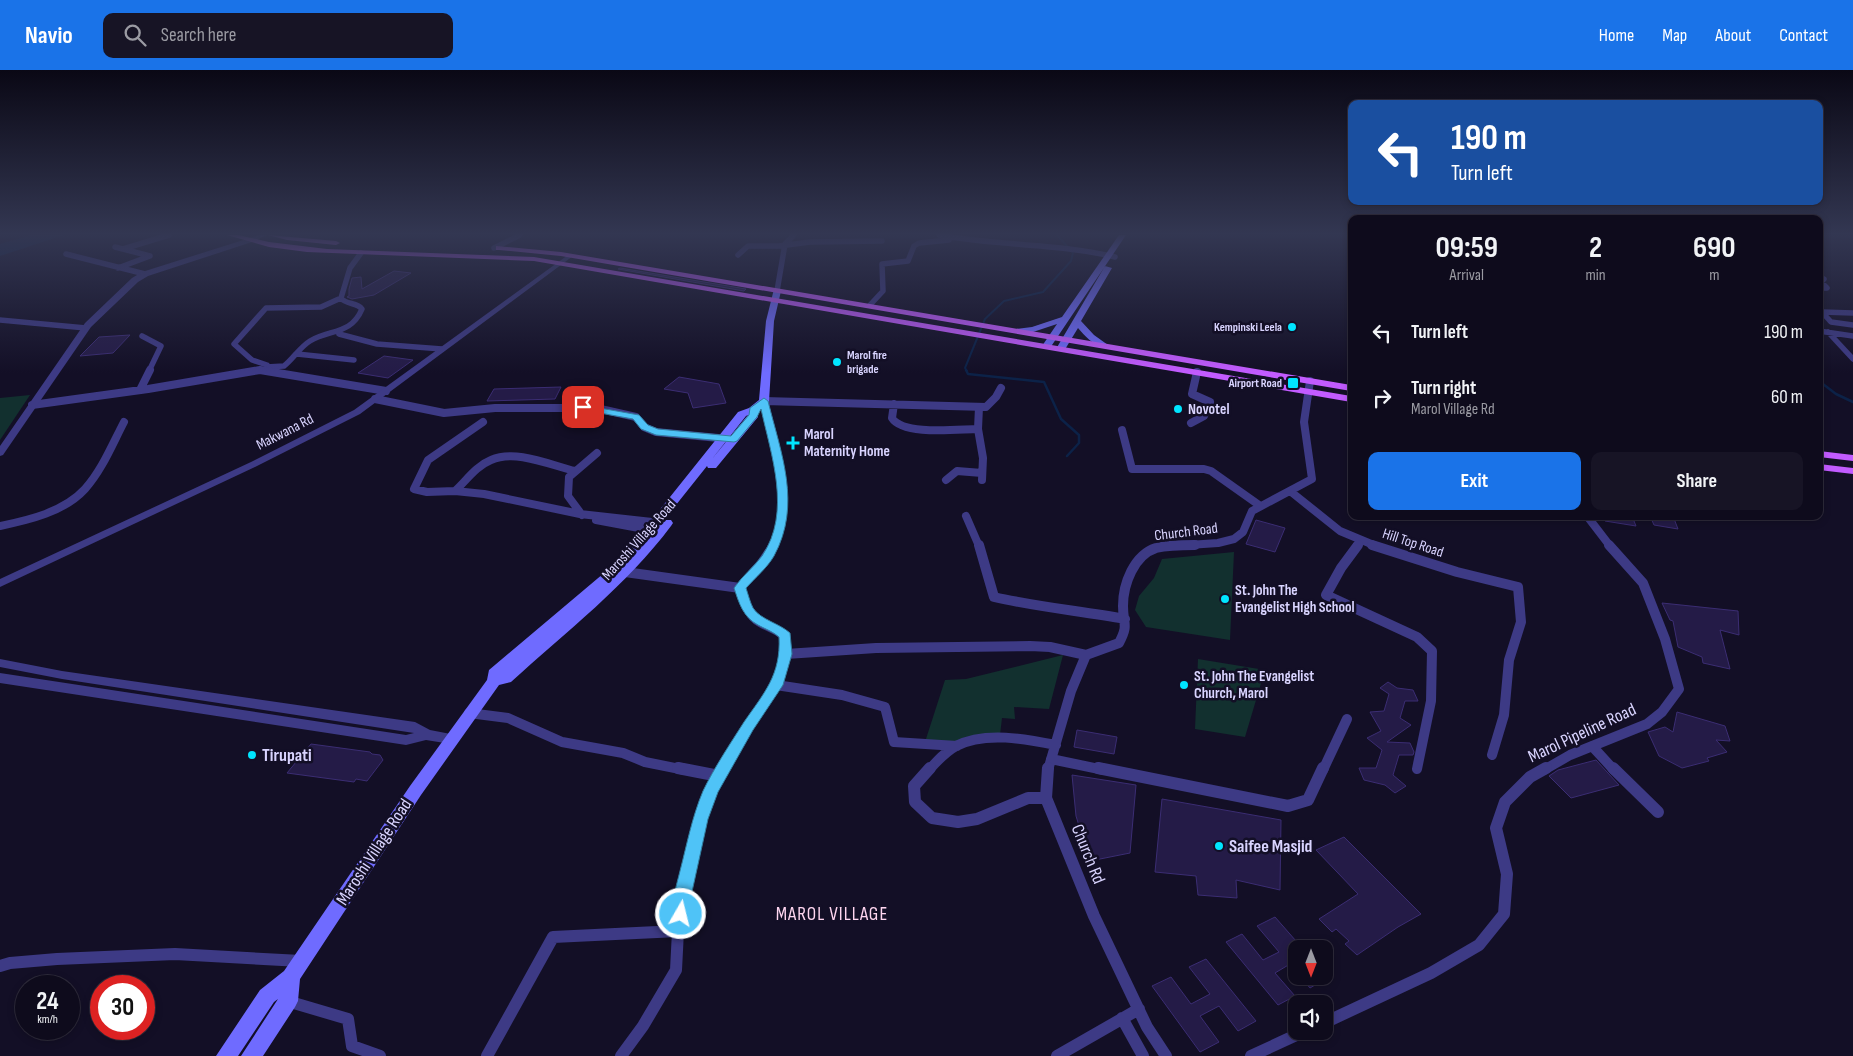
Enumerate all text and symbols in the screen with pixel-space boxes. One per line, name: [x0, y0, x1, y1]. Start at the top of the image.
search box: [103, 13, 453, 58]
text: Navio: [25, 21, 73, 50]
icon: search: [121, 21, 149, 49]
text: Search here: [161, 24, 236, 47]
text: Home: [1599, 25, 1634, 46]
text: Map: [1662, 25, 1687, 46]
text: About: [1715, 25, 1751, 46]
text: Contact: [1779, 25, 1828, 46]
text: 190 m: [1451, 117, 1527, 160]
icon: left: [1368, 120, 1433, 185]
text: Turn left: [1451, 160, 1513, 187]
text: 09:59: [1435, 230, 1498, 266]
text: 2: [1589, 230, 1602, 266]
text: 690: [1693, 230, 1736, 266]
text: Arrival: [1450, 266, 1484, 285]
text: min: [1585, 266, 1606, 285]
text: m: [1709, 266, 1719, 285]
icon: left: [1368, 319, 1396, 347]
place label: Kempinski Leela: [1214, 320, 1282, 335]
marker: Kempinski Leela: [1286, 321, 1298, 333]
text: Turn left: [1411, 321, 1468, 344]
text: 190 m: [1764, 321, 1803, 344]
place label: Marol fire brigade: [847, 348, 887, 377]
marker: Marol fire brigade: [831, 356, 843, 368]
place label: Airport Road: [1228, 376, 1282, 391]
marker: Airport Road: [1286, 376, 1300, 390]
text: Turn right: [1411, 377, 1476, 400]
icon: right: [1368, 384, 1396, 412]
pin: [562, 386, 604, 428]
text: 60 m: [1771, 386, 1803, 409]
icon: arrive: [569, 393, 597, 421]
place label: Novotel: [1188, 400, 1229, 419]
text: Marol Village Rd: [1411, 400, 1495, 419]
marker: Novotel: [1172, 403, 1184, 415]
street label: Makwana Rd: [253, 409, 317, 455]
place label: Marol Maternity Home: [804, 425, 890, 461]
marker: Marol Maternity Home: [786, 436, 800, 450]
button: Exit: [1368, 452, 1581, 510]
button: Share: [1591, 452, 1803, 510]
street label: Maroshi Village Road: [598, 496, 680, 584]
street label: Church Road: [1153, 519, 1219, 545]
street label: Hill Top Road: [1380, 524, 1446, 562]
place label: St. John The Evangelist High School: [1235, 581, 1355, 617]
marker: St. John The Evangelist High School: [1219, 593, 1231, 605]
place label: St. John The Evangelist Church, Marol: [1194, 667, 1314, 703]
marker: St. John The Evangelist Church, Marol: [1178, 679, 1190, 691]
street label: Marol Pipeline Road: [1525, 699, 1639, 767]
place label: Tirupati: [262, 745, 312, 766]
marker: Tirupati: [246, 749, 258, 761]
street label: Maroshi Village Road: [332, 795, 416, 909]
street label: Church Rd: [1067, 821, 1109, 887]
place label: Saifee Masjid: [1229, 836, 1313, 857]
marker: Saifee Masjid: [1213, 840, 1225, 852]
position arrow: [654, 887, 706, 939]
district label: MAROL VILLAGE: [776, 903, 888, 926]
north arrow: [1288, 940, 1332, 985]
map controls: [1288, 940, 1333, 1040]
speed limit sign: 30: [90, 975, 155, 1040]
text: 24: [36, 986, 59, 1017]
button: sound: [1288, 995, 1333, 1040]
text: km/h: [37, 1012, 58, 1027]

